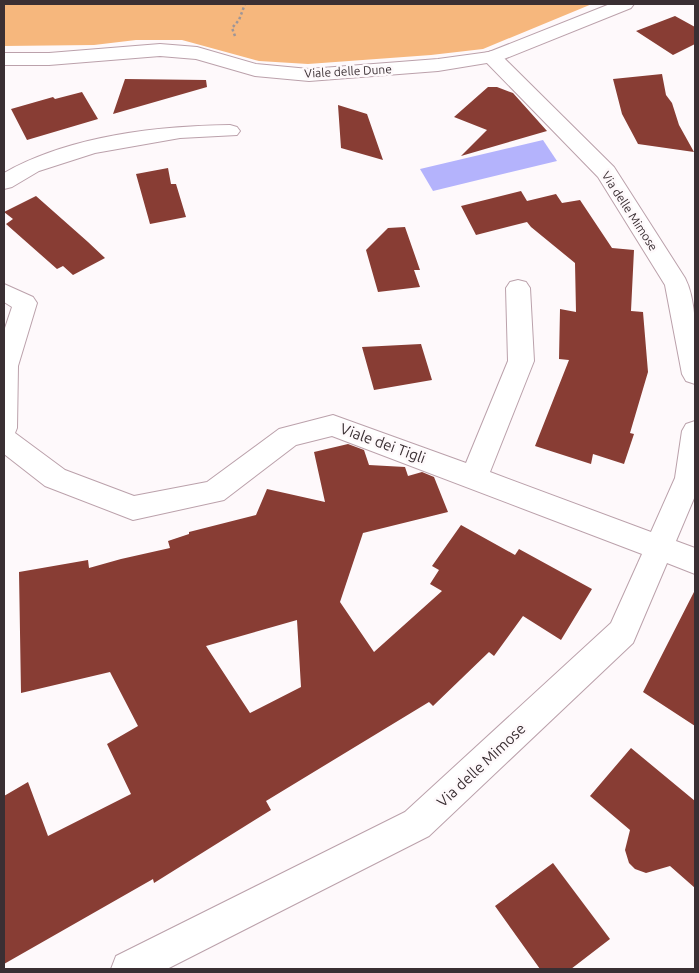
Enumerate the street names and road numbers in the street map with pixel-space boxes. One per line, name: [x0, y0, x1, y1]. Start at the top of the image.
street label: Viale delle Dune: [304, 62, 392, 80]
street label: Via delle Mimose: [600, 169, 660, 253]
street label: Viale dei Tigli: [338, 420, 428, 466]
street label: Via delle Mimose: [433, 720, 529, 810]

